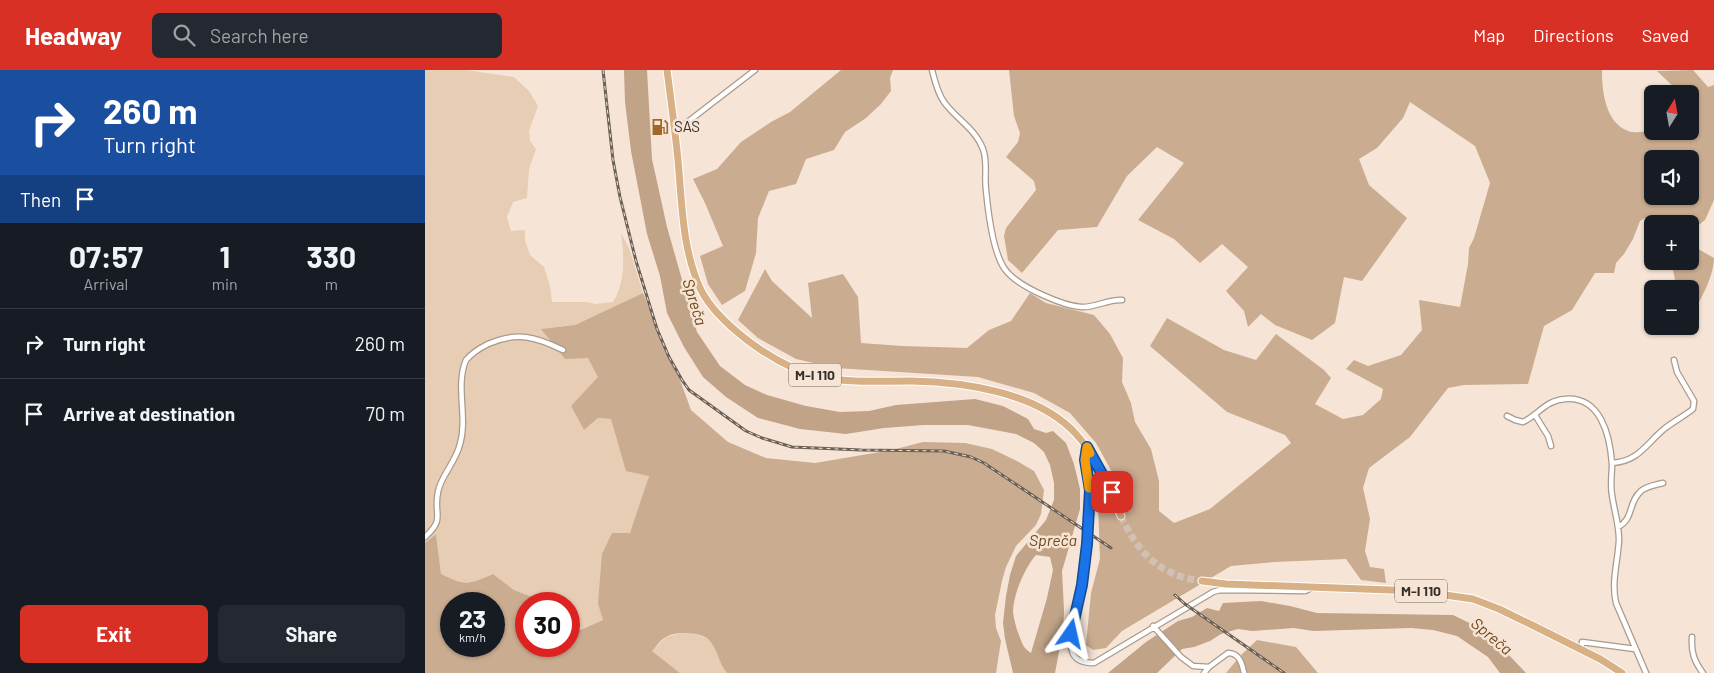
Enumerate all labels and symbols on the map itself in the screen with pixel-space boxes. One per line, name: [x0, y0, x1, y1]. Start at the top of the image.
north arrow: [1644, 85, 1699, 140]
fuel station icon: SAS: [650, 117, 670, 137]
place label: SAS: [674, 117, 700, 135]
water label: Spreča: [679, 276, 712, 328]
road number: M-I 110: [789, 364, 841, 386]
pin: [1091, 471, 1133, 513]
water label: Spreča: [1029, 530, 1077, 549]
road number: M-I 110: [1395, 580, 1447, 602]
speed limit sign: 30: [515, 592, 580, 657]
position arrow: [1044, 607, 1096, 659]
water label: Spreča: [1468, 613, 1517, 658]

